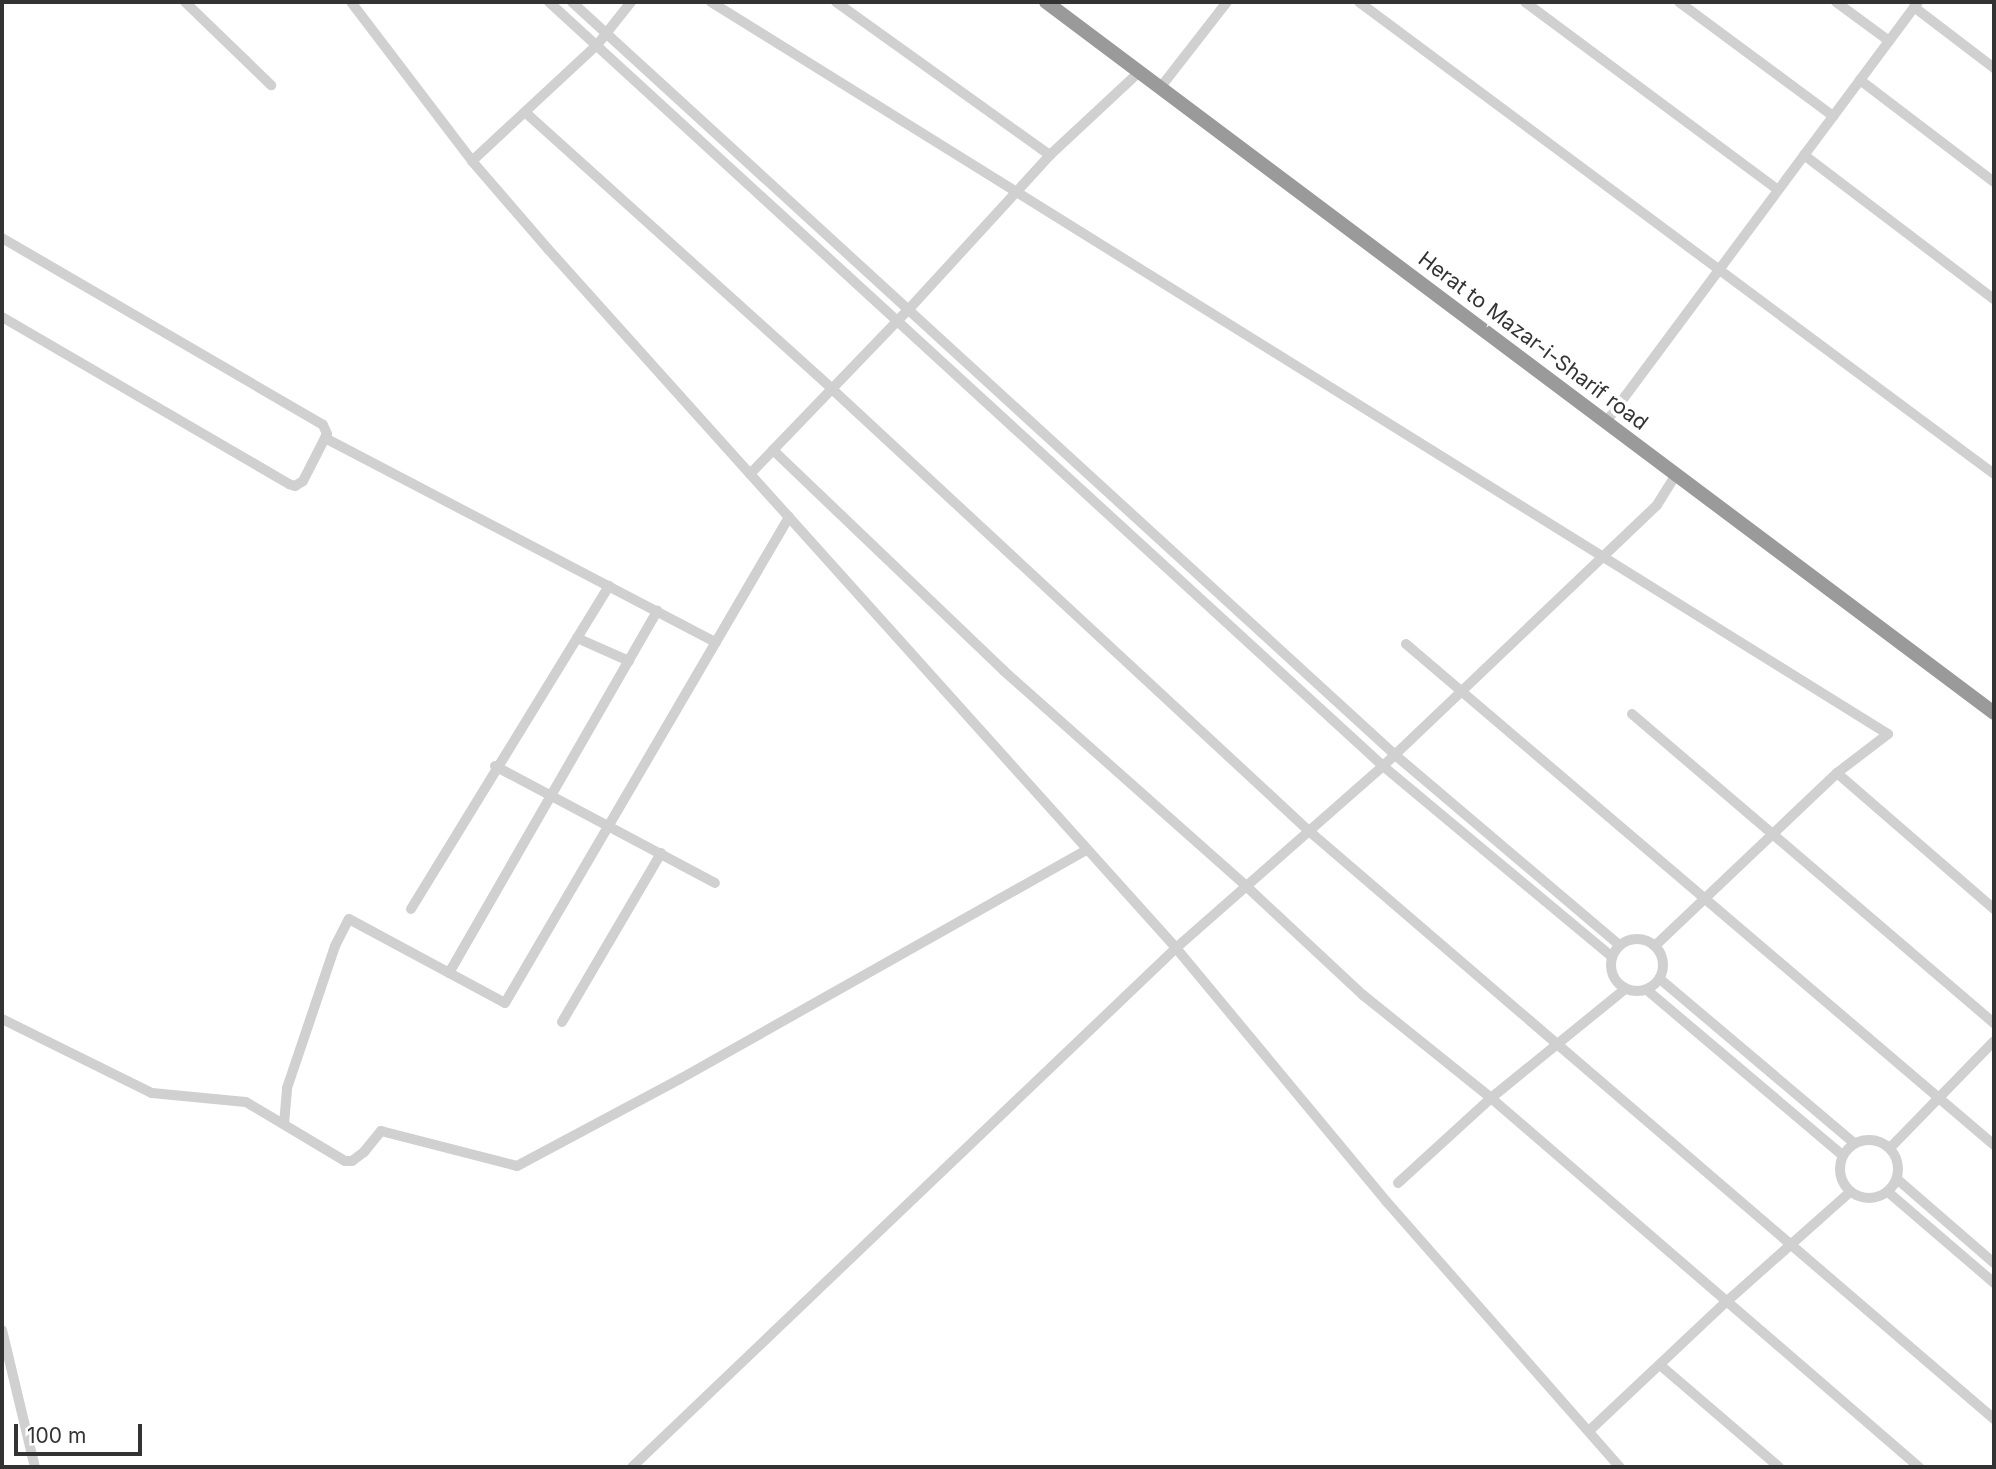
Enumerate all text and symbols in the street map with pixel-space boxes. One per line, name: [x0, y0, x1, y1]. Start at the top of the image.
street label: Herat to Mazar-i-Sharif road: [1413, 246, 1653, 436]
scale bar: [18, 1410, 145, 1454]
text: 100 m: [27, 1423, 86, 1448]

